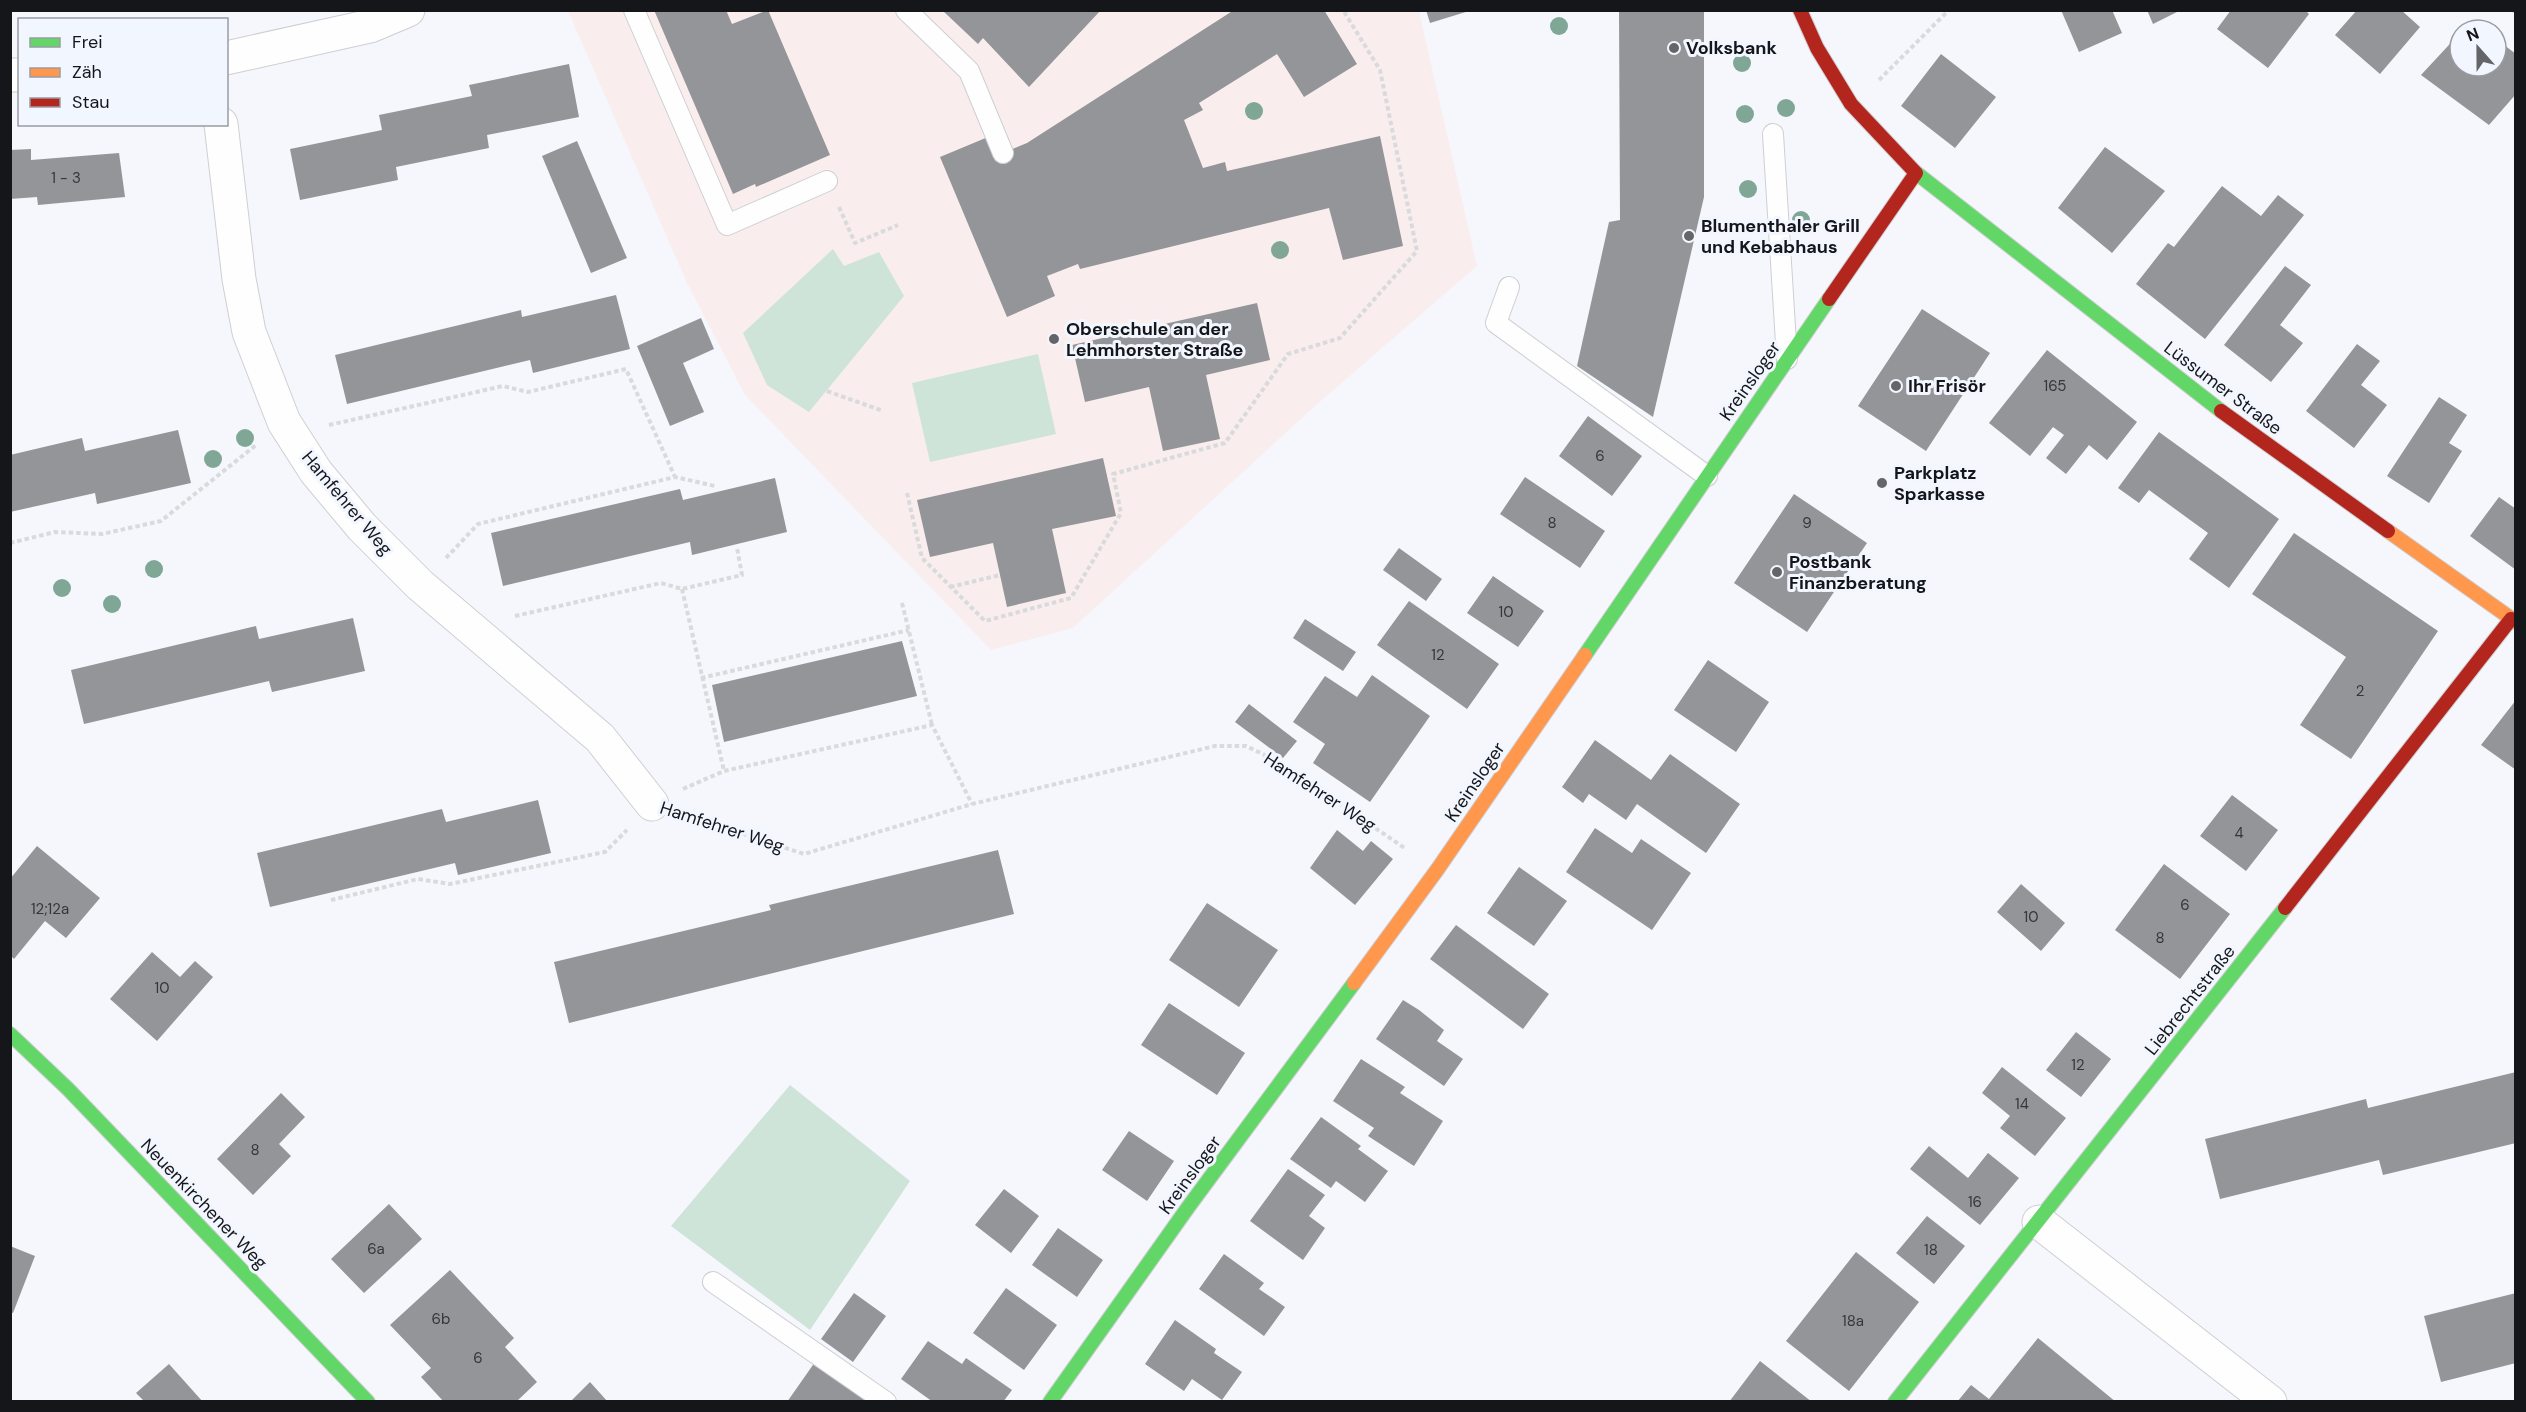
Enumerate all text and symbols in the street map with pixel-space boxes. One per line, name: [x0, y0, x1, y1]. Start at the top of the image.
legend: [18, 18, 228, 126]
north arrow: [2448, 18, 2508, 78]
text: N: [2464, 23, 2482, 46]
text: Frei: [72, 30, 103, 54]
place label: Volksbank: [1686, 36, 1777, 60]
marker: Volksbank: [1667, 41, 1681, 55]
text: Zäh: [72, 60, 102, 84]
text: Stau: [72, 90, 110, 114]
house number: 1 - 3: [51, 168, 81, 188]
place label: Blumenthaler Grill und Kebabhaus: [1701, 214, 1860, 259]
marker: Blumenthaler Grill und Kebabhaus: [1682, 229, 1696, 243]
place label: Oberschule an der Lehmhorster Straße: [1066, 317, 1244, 362]
marker: Oberschule an der Lehmhorster Straße: [1047, 332, 1061, 346]
street label: Kreinsloger: [1714, 336, 1786, 425]
street label: Lüssumer Straße: [2159, 336, 2287, 440]
place label: Ihr Frisör: [1908, 374, 1986, 398]
house number: 165: [2044, 376, 2066, 396]
marker: Ihr Frisör: [1889, 379, 1903, 393]
street label: Hamfehrer Weg: [296, 446, 398, 560]
house number: 6: [1595, 446, 1605, 466]
place label: Parkplatz Sparkasse: [1894, 461, 1985, 506]
marker: Parkplatz Sparkasse: [1875, 476, 1889, 490]
house number: 8: [1547, 513, 1557, 533]
house number: 9: [1802, 513, 1812, 533]
place label: Postbank Finanzberatung: [1789, 550, 1927, 595]
marker: Postbank Finanzberatung: [1770, 565, 1784, 579]
house number: 10: [1499, 602, 1513, 622]
house number: 12: [1431, 645, 1445, 665]
house number: 2: [2356, 681, 2364, 701]
street label: Kreinsloger: [1439, 737, 1511, 827]
street label: Hamfehrer Weg: [1259, 747, 1381, 837]
street label: Hamfehrer Weg: [657, 796, 787, 858]
house number: 4: [2234, 823, 2244, 843]
house number: 6: [2180, 895, 2190, 915]
house number: 12;12a: [31, 899, 69, 919]
house number: 10: [2024, 907, 2038, 927]
house number: 8: [2155, 928, 2165, 948]
street label: Liebrechtstraße: [2139, 940, 2241, 1060]
house number: 10: [155, 978, 169, 998]
house number: 12: [2071, 1055, 2085, 1075]
house number: 14: [2015, 1094, 2029, 1114]
street label: Kreinsloger: [1153, 1131, 1227, 1219]
street label: Neuenkirchener Weg: [135, 1133, 273, 1275]
house number: 8: [250, 1140, 260, 1160]
house number: 16: [1968, 1192, 1982, 1212]
house number: 6a: [367, 1239, 385, 1259]
house number: 18: [1924, 1240, 1938, 1260]
house number: 6b: [432, 1309, 450, 1329]
house number: 18a: [1842, 1311, 1864, 1331]
house number: 6: [473, 1348, 483, 1368]

